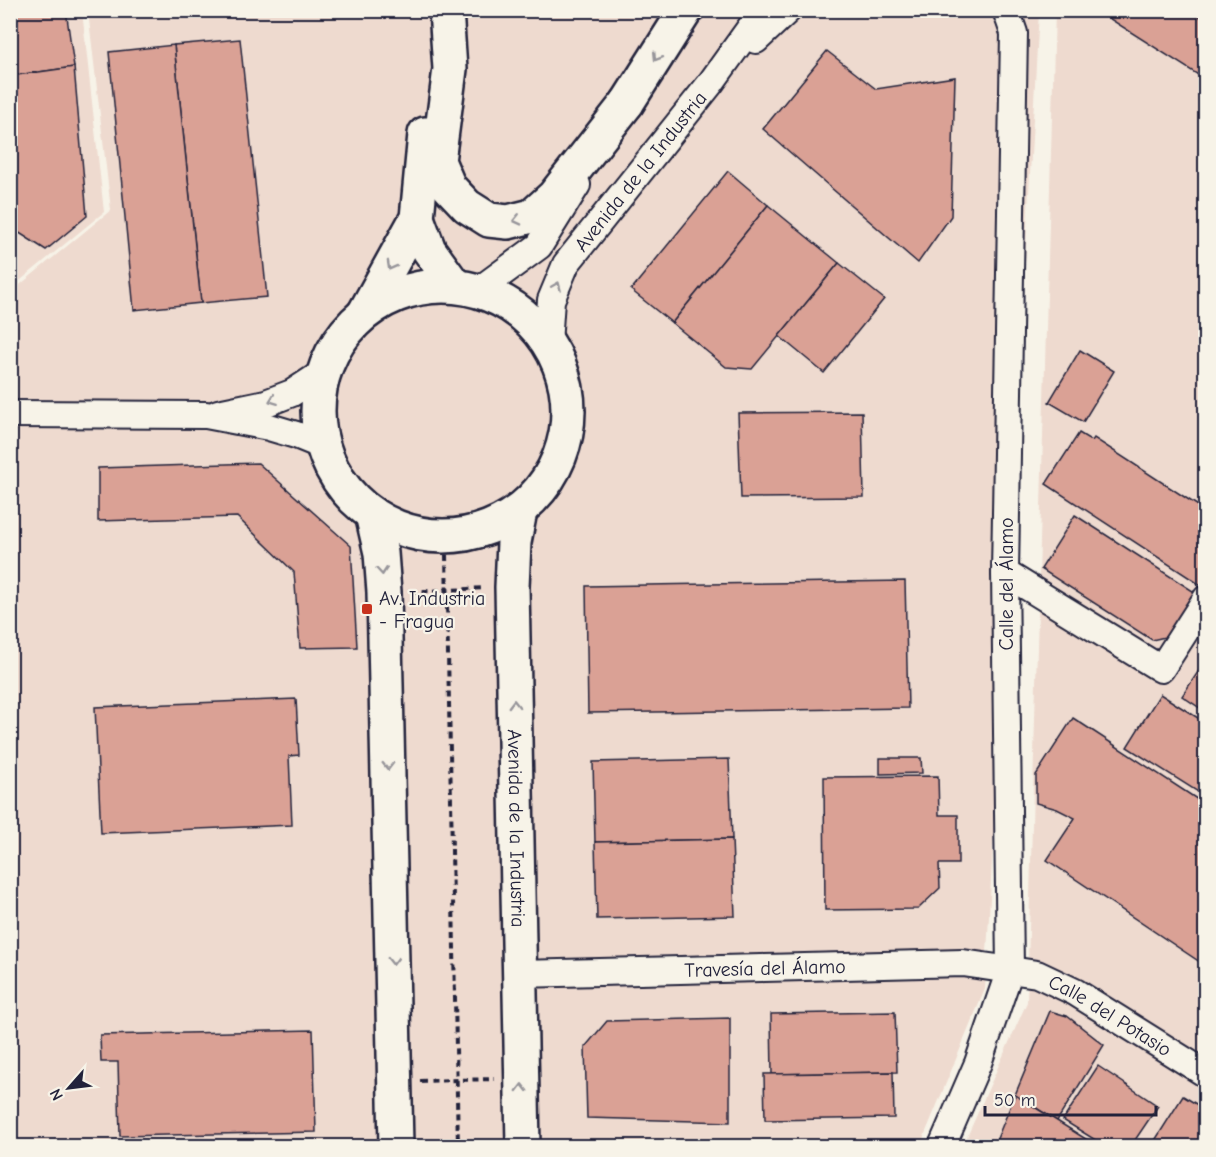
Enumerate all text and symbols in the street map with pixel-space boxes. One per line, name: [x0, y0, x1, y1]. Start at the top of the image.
one-way arrow: [652, 51, 664, 61]
street label: Avenida de la Industria: [570, 87, 712, 256]
one-way arrow: [512, 212, 522, 225]
one-way arrow: [387, 260, 399, 270]
one-way arrow: [550, 281, 562, 292]
one-way arrow: [268, 393, 279, 405]
street label: Calle del Álamo: [994, 517, 1018, 651]
one-way arrow: [375, 567, 388, 576]
place label: Av. Industria - Fragua: [379, 587, 485, 633]
marker: Av. Industria - Fragua: [360, 602, 374, 616]
one-way arrow: [508, 700, 520, 709]
street label: Avenida de la Industria: [503, 729, 530, 928]
one-way arrow: [382, 762, 394, 771]
street label: Travesía del Álamo: [684, 955, 846, 982]
one-way arrow: [386, 957, 399, 966]
street label: Calle del Potasio: [1045, 970, 1176, 1061]
north arrow: [39, 1058, 99, 1118]
scale bar: [985, 1079, 1156, 1117]
one-way arrow: [516, 1084, 528, 1093]
text: N: [46, 1086, 67, 1103]
text: 50 m: [994, 1090, 1036, 1111]

